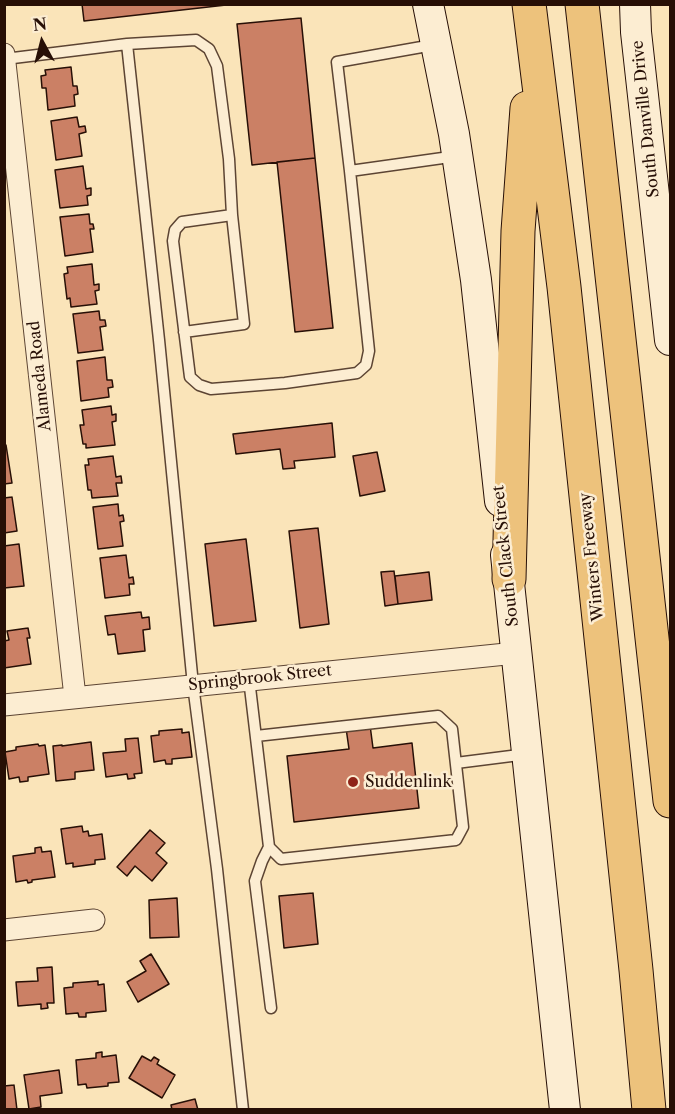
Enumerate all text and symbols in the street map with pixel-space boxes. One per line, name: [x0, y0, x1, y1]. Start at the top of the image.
north arrow: [12, 12, 72, 72]
text: N: [32, 13, 48, 35]
street label: South Danville Drive: [628, 39, 664, 199]
street label: Alameda Road: [25, 320, 55, 432]
street label: South Clack Street: [489, 484, 523, 628]
street label: Winters Freeway: [576, 492, 608, 622]
street label: Springbrook Street: [187, 661, 333, 695]
place label: Suddenlink: [365, 772, 452, 792]
marker: Suddenlink: [346, 775, 360, 789]

